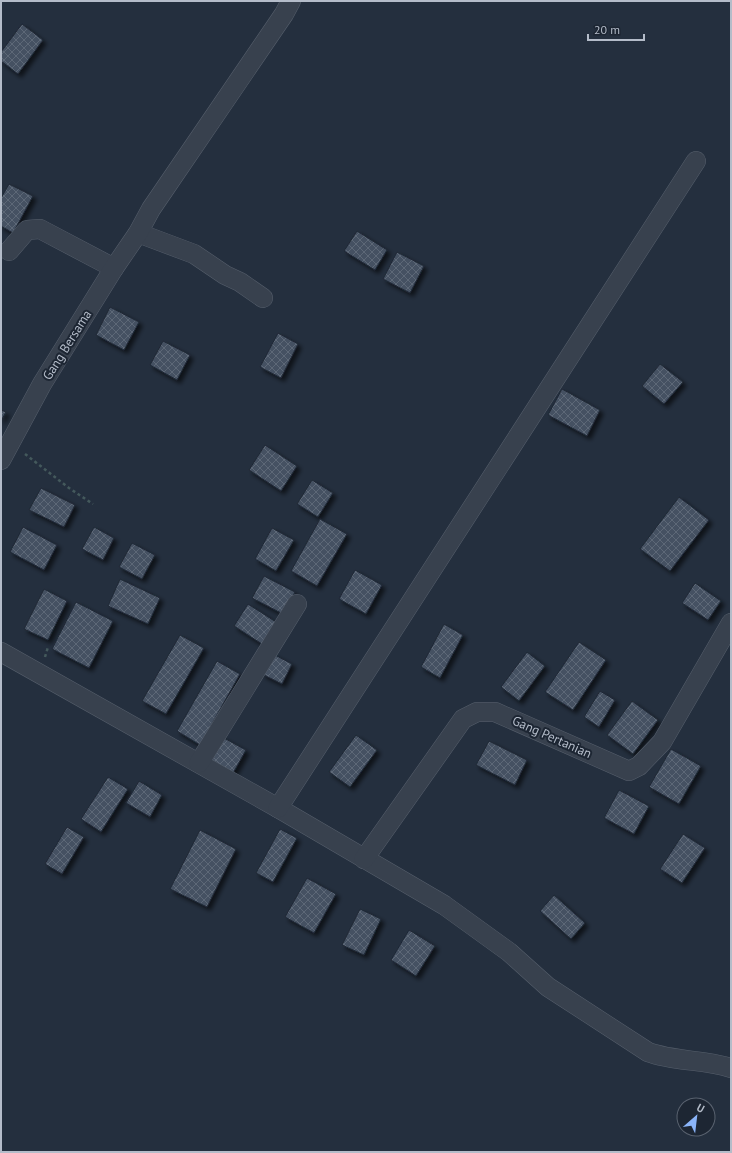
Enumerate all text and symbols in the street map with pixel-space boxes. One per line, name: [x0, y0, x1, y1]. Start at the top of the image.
scale bar: [588, 16, 644, 42]
text: 20 m: [594, 22, 620, 37]
street label: Gang Bersama: [39, 307, 95, 383]
street label: Gang Pertanian: [510, 712, 594, 762]
north arrow: [676, 1097, 716, 1137]
text: U: [694, 1100, 707, 1116]

